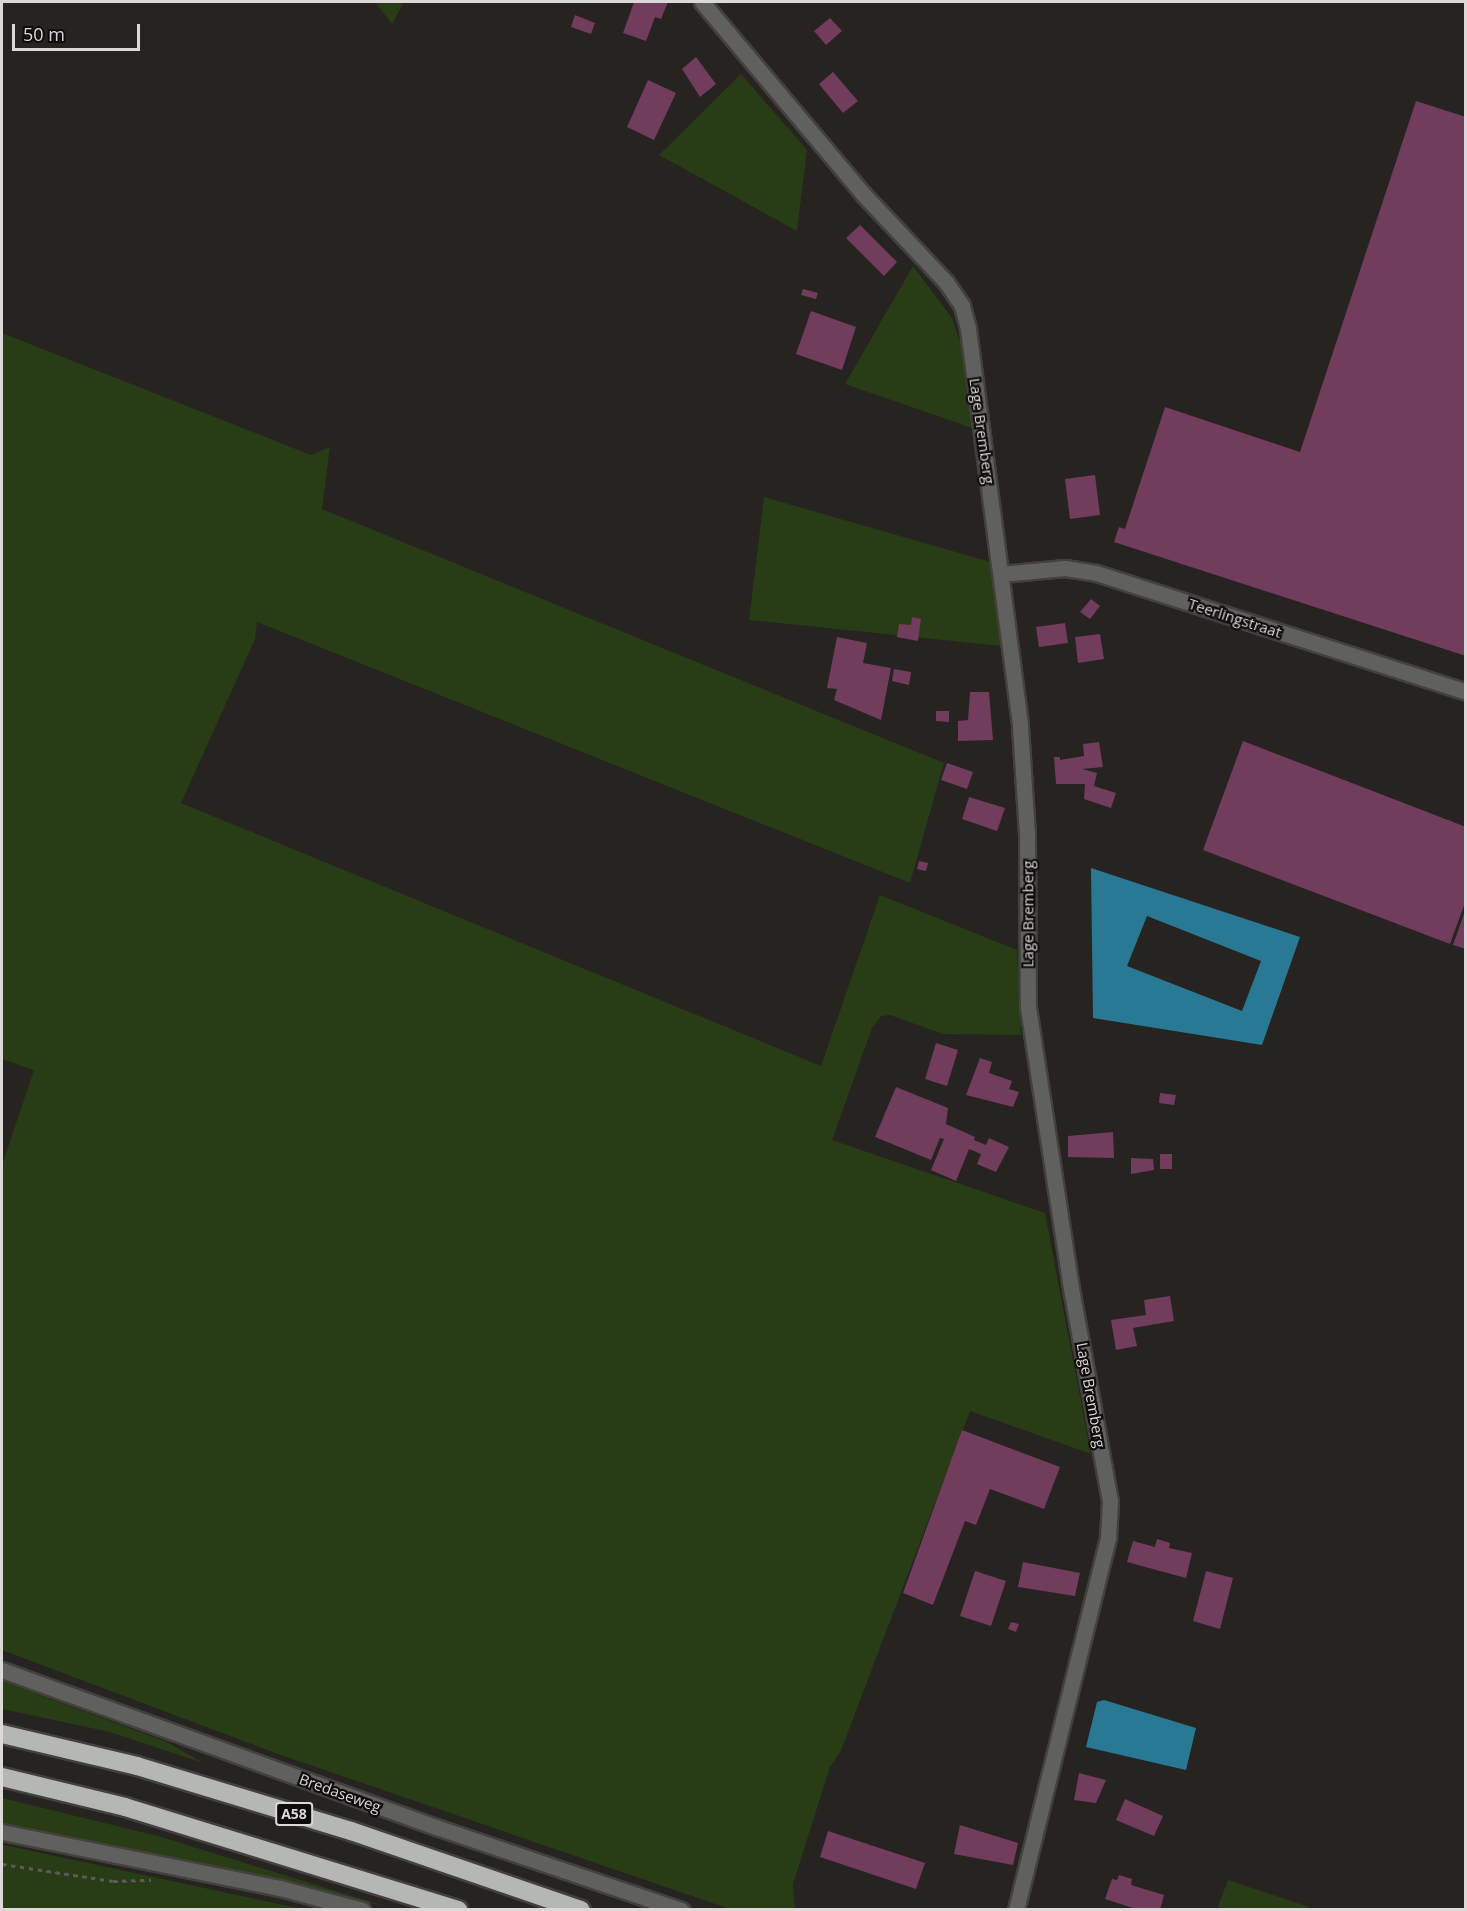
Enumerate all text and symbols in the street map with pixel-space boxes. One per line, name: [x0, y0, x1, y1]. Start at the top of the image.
scale bar: [15, 12, 142, 50]
text: 50 m: [23, 22, 65, 46]
street label: Lage Bremberg: [966, 377, 998, 485]
street label: Teerlingstraat: [1186, 594, 1284, 642]
street label: Lage Bremberg: [1019, 861, 1037, 967]
street label: Lage Bremberg: [1073, 1341, 1109, 1449]
street label: Bredaseweg: [297, 1770, 383, 1816]
road number: A58: [274, 1803, 314, 1825]

